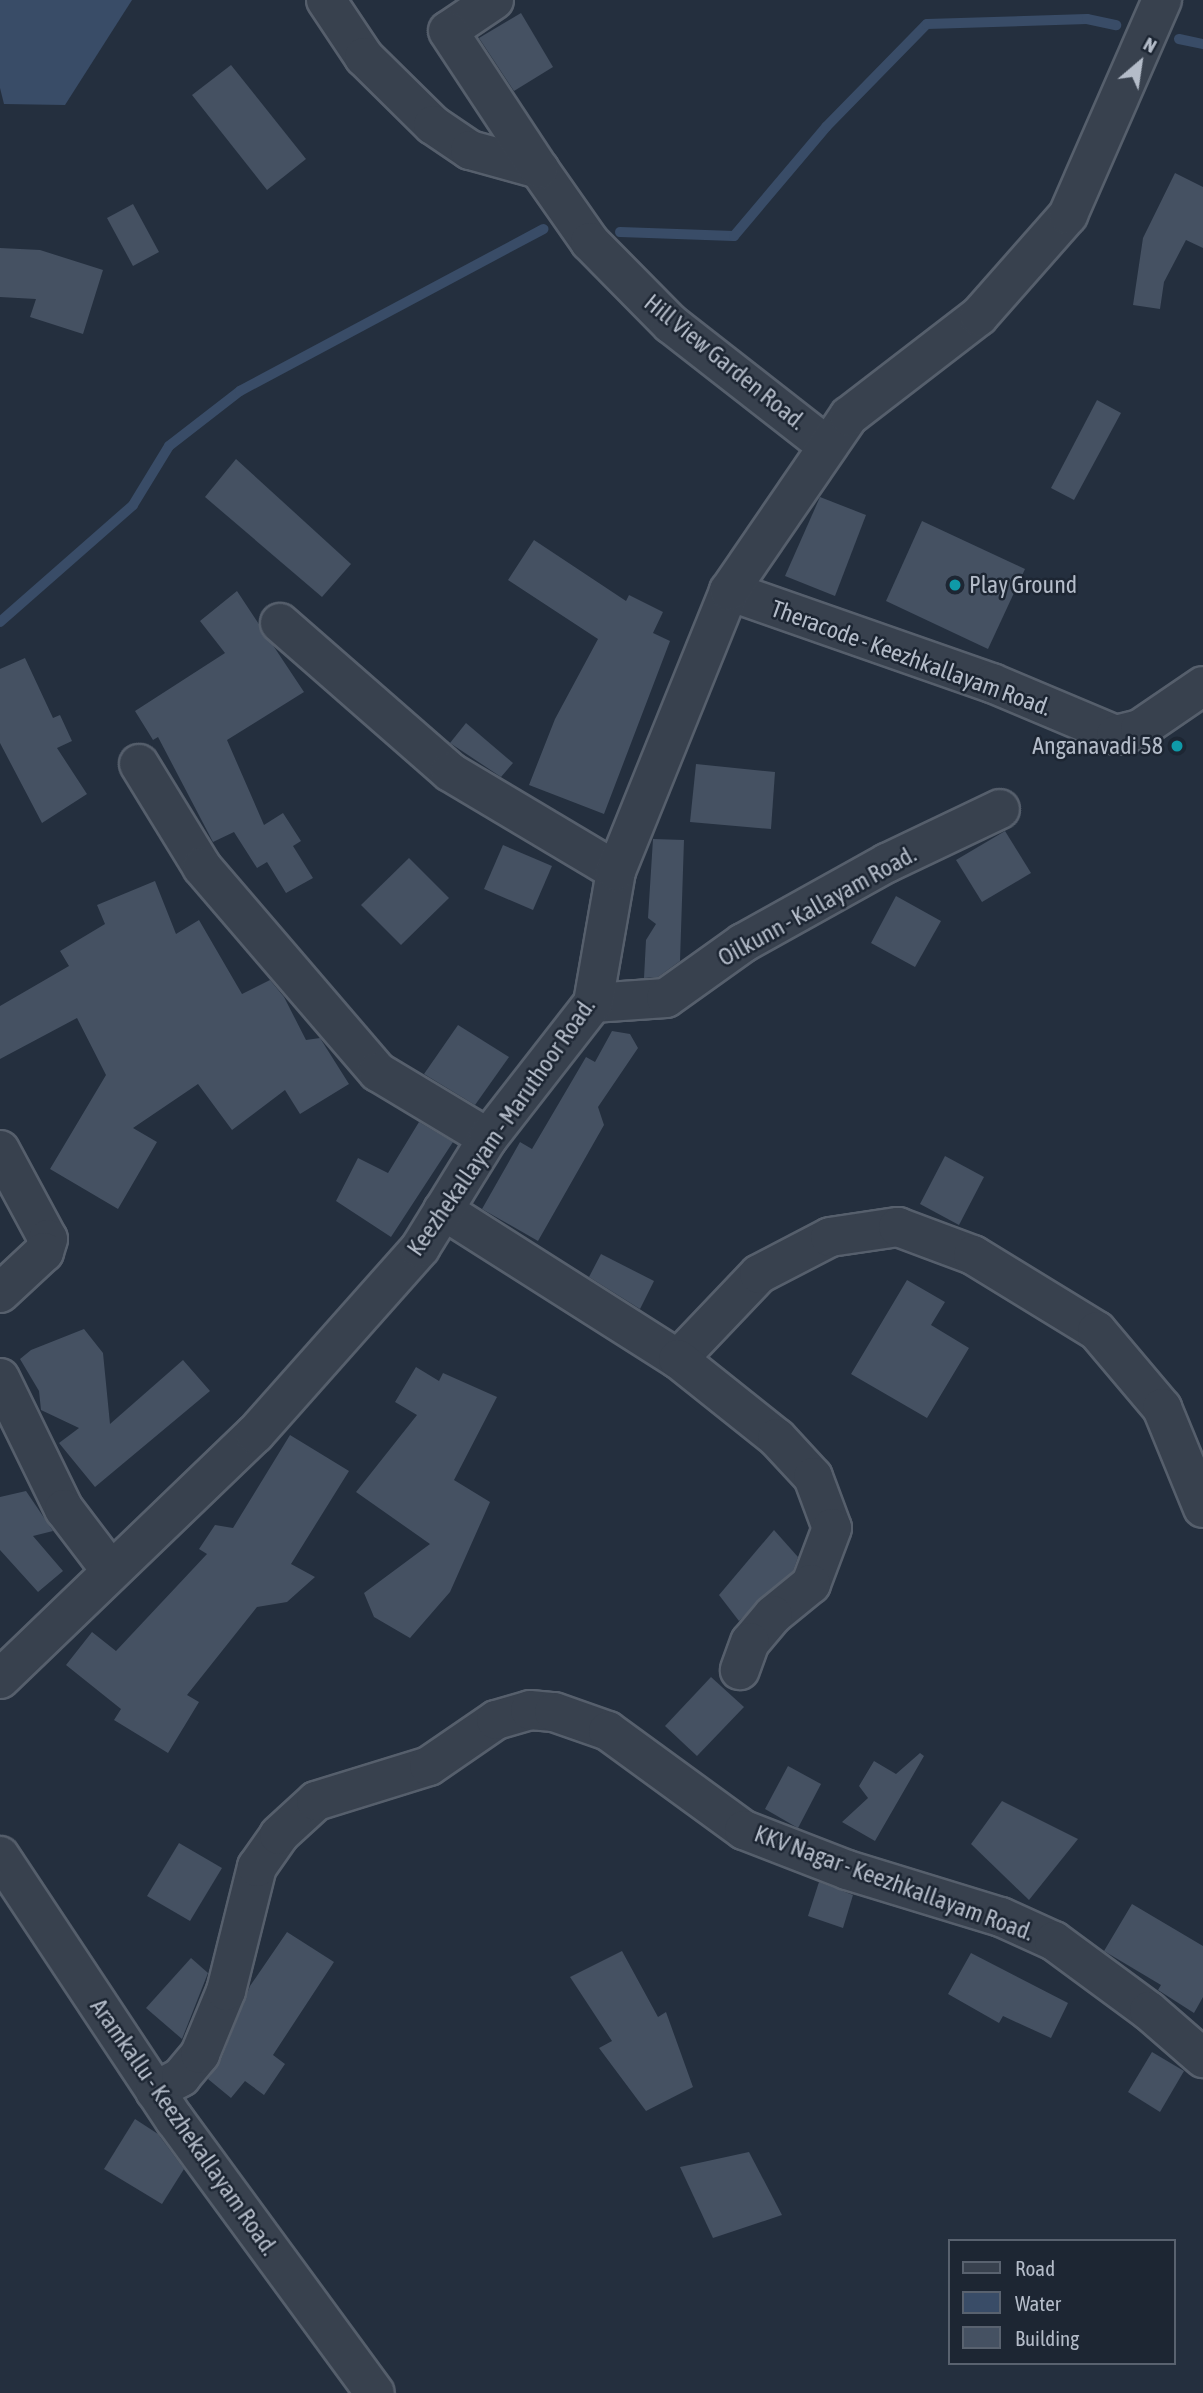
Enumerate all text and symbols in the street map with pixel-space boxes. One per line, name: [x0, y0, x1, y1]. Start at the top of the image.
north arrow: [1105, 28, 1175, 98]
text: N: [1140, 32, 1160, 57]
street label: Hill View Garden Road.: [639, 288, 811, 436]
place label: Play Ground: [969, 571, 1077, 599]
marker: Play Ground: [947, 577, 963, 593]
street label: Theracode - Keezhkallayam Road.: [767, 594, 1055, 722]
place label: Anganavadi 58: [1032, 732, 1163, 760]
marker: Anganavadi 58: [1169, 738, 1185, 754]
street label: Oilkunn - Kallayam Road.: [713, 840, 921, 972]
street label: Keezhekallayam - Maruthoor Road.: [401, 993, 601, 1261]
street label: KKV Nagar - Keezhkallayam Road.: [751, 1819, 1037, 1947]
street label: Aramkallu - Keezhekallayam Road.: [84, 1993, 284, 2261]
legend: [948, 2239, 1175, 2365]
text: Road: [1015, 2256, 1055, 2280]
text: Water: [1015, 2291, 1061, 2315]
text: Building: [1015, 2326, 1079, 2350]

